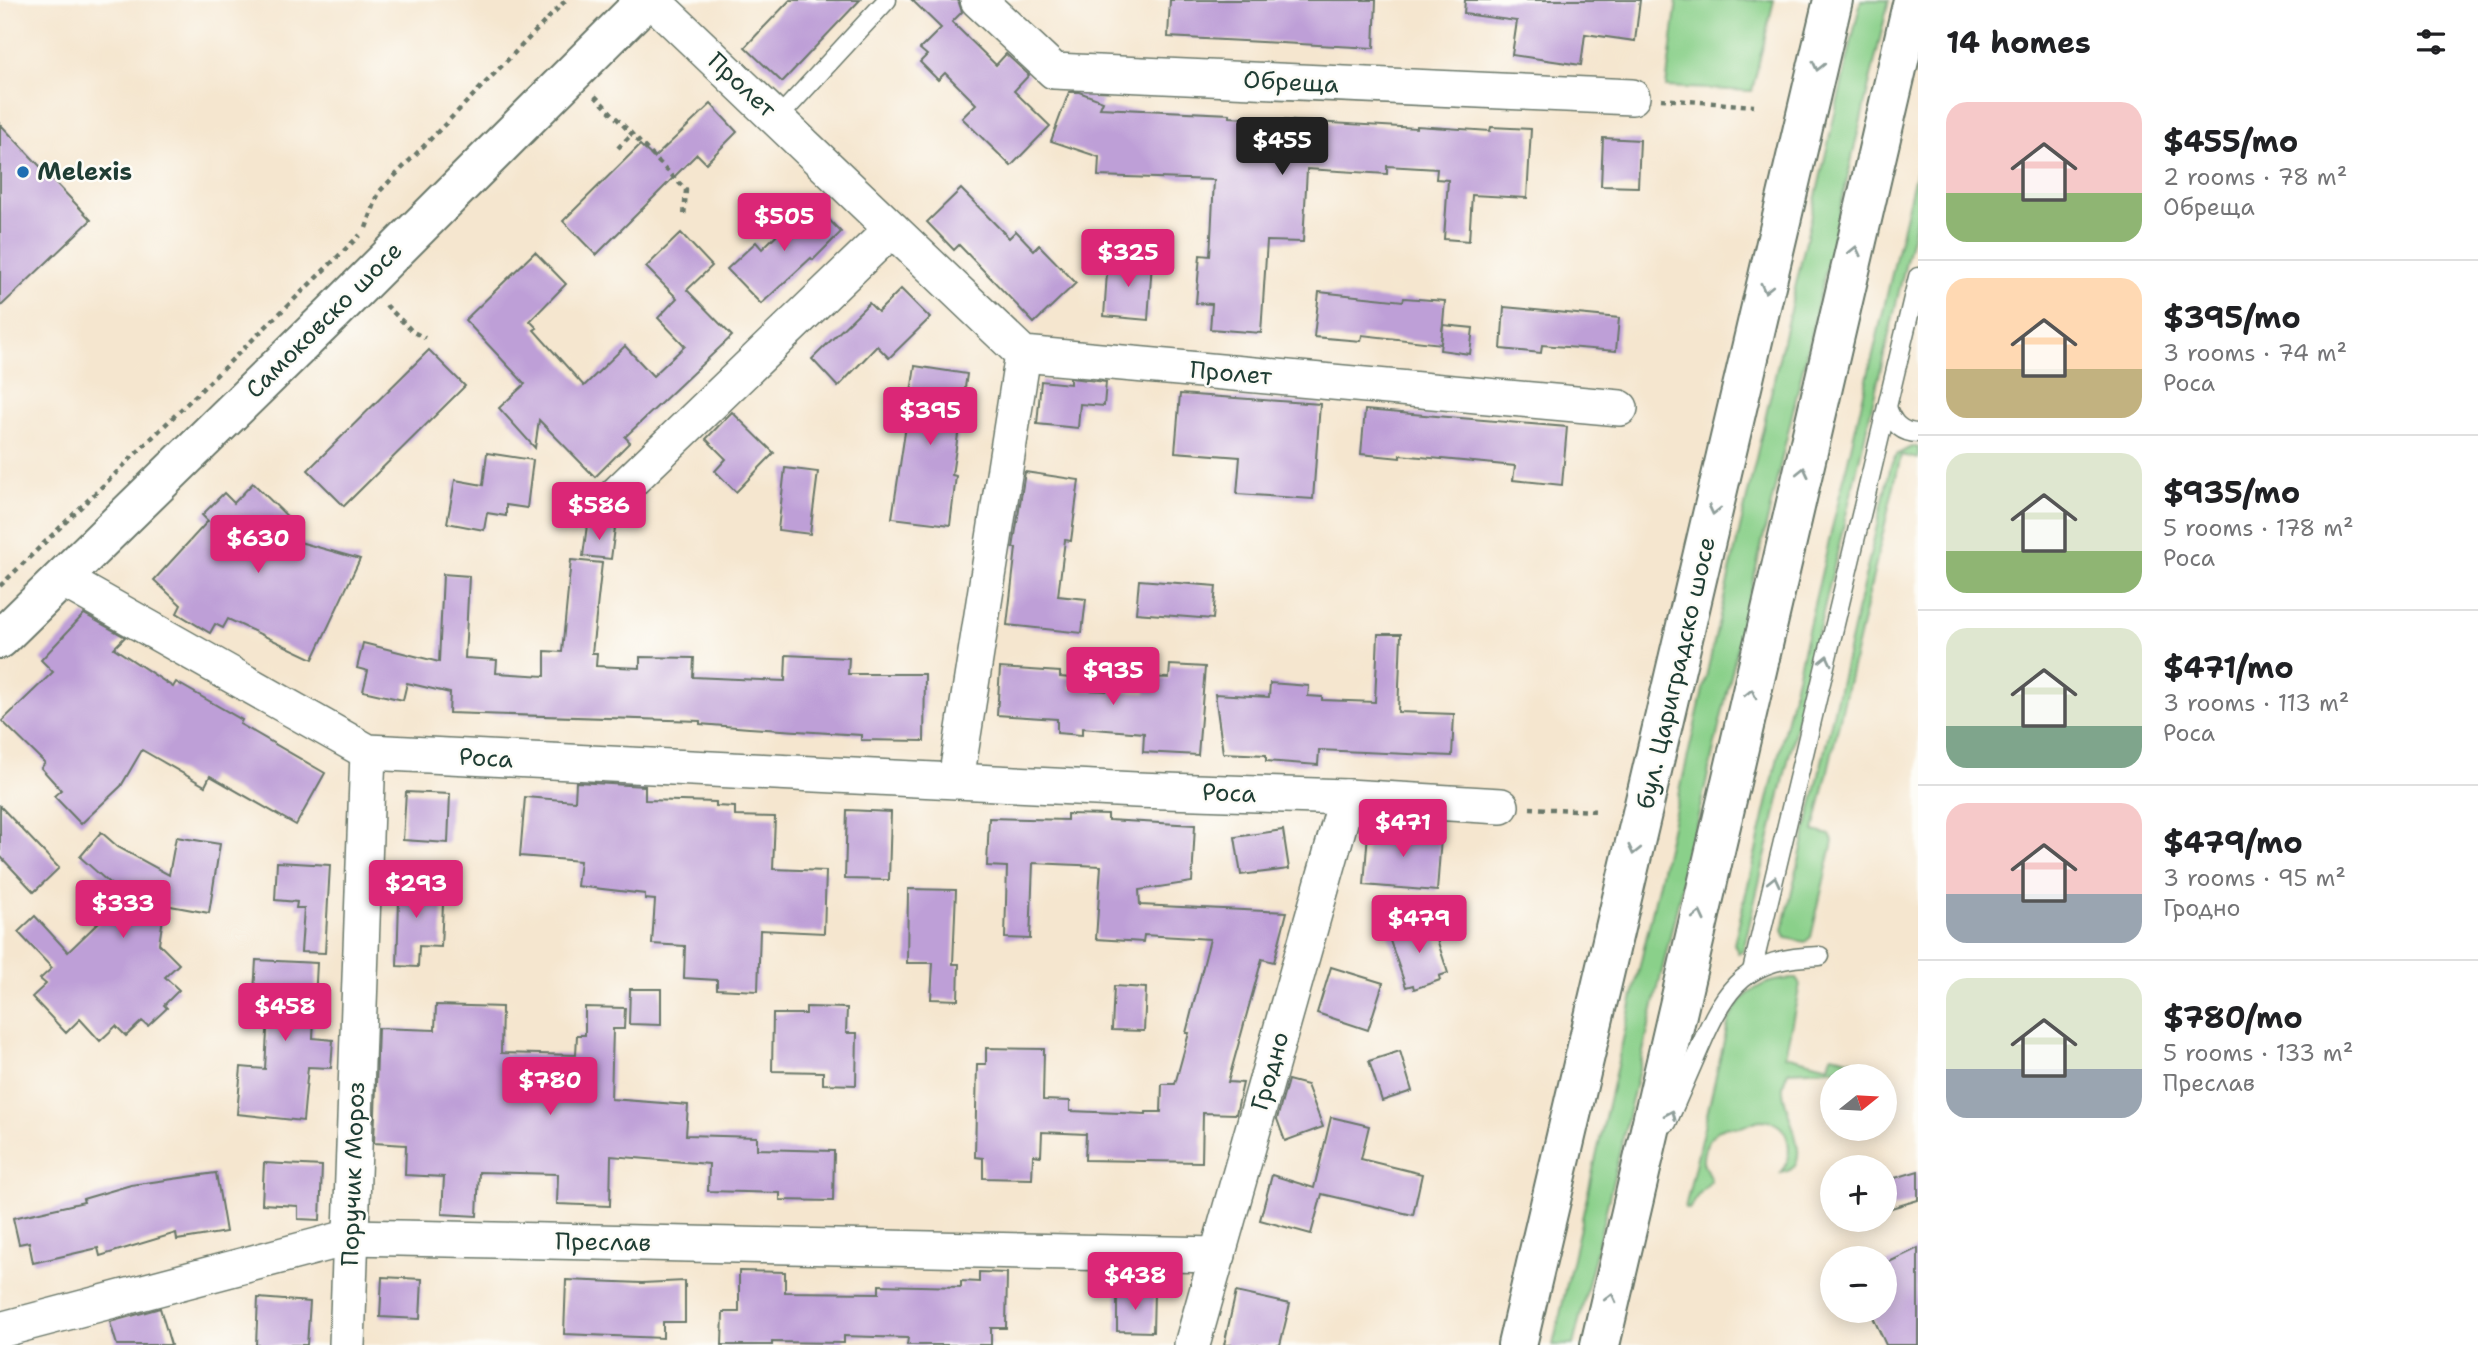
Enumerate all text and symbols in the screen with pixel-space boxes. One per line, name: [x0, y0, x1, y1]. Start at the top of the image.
text: 14 homes: [1946, 22, 2091, 63]
icon: filters: [2412, 23, 2450, 61]
street label: Пролет: [701, 45, 784, 125]
one-way arrow: [1811, 60, 1826, 72]
street label: Обреща: [1242, 64, 1340, 100]
pin: $455: [1241, 118, 1323, 177]
text: $455/mo: [2163, 121, 2298, 162]
text: $455: [1252, 125, 1312, 155]
icon: home: [2002, 130, 2086, 214]
place label: Мelexis: [37, 156, 132, 188]
text: 2 rooms · 78 m²: [2163, 162, 2347, 192]
marker: Мelexis: [15, 164, 31, 180]
text: Обреща: [2163, 192, 2255, 222]
pin: $505: [743, 194, 825, 253]
text: $505: [754, 201, 814, 231]
pin: $325: [1087, 230, 1169, 289]
street label: Самоковско шосе: [239, 235, 409, 405]
text: $325: [1097, 237, 1159, 267]
one-way arrow: [1846, 245, 1861, 257]
one-way arrow: [1760, 282, 1774, 294]
text: $395/mo: [2163, 297, 2301, 338]
icon: home: [2002, 306, 2086, 390]
text: 3 rooms · 74 m²: [2163, 338, 2347, 368]
street label: Пролет: [1189, 353, 1274, 393]
text: Роса: [2163, 368, 2215, 398]
pin: $395: [889, 388, 971, 447]
text: $395: [899, 395, 961, 425]
one-way arrow: [1795, 467, 1809, 479]
text: $935/mo: [2163, 472, 2300, 513]
icon: home: [2002, 481, 2086, 565]
pin: $586: [558, 482, 640, 542]
text: $586: [568, 490, 630, 520]
one-way arrow: [1708, 503, 1722, 515]
text: 5 rooms · 178 m²: [2163, 513, 2354, 543]
pin: $630: [217, 516, 299, 575]
text: $630: [226, 523, 290, 553]
street label: бул. Цариградско шосе: [1629, 534, 1723, 812]
text: Роса: [2163, 543, 2215, 573]
text: $471/mo: [2163, 647, 2294, 688]
pin: $935: [1072, 648, 1154, 707]
one-way arrow: [1818, 654, 1833, 666]
text: $935: [1082, 655, 1144, 685]
icon: home: [2002, 656, 2086, 740]
one-way arrow: [1743, 688, 1757, 700]
text: 3 rooms · 113 m²: [2163, 688, 2349, 718]
text: Роса: [2163, 718, 2215, 748]
street label: Роса: [458, 741, 514, 775]
street label: Роса: [1201, 776, 1257, 810]
pin: $471: [1362, 800, 1444, 859]
text: $471: [1375, 807, 1431, 837]
text: $479/mo: [2163, 822, 2303, 863]
icon: home: [2002, 831, 2086, 915]
one-way arrow: [1628, 844, 1642, 856]
pin: $293: [375, 860, 457, 920]
text: 3 rooms · 95 m²: [2163, 863, 2346, 893]
text: $293: [385, 868, 447, 898]
one-way arrow: [1765, 875, 1780, 887]
pin: $333: [82, 880, 164, 940]
text: $333: [92, 888, 154, 918]
text: Гродно: [2163, 893, 2240, 923]
pin: $479: [1378, 895, 1460, 955]
text: $479: [1388, 903, 1450, 933]
one-way arrow: [1691, 910, 1705, 922]
pin: $458: [244, 984, 326, 1043]
text: $458: [254, 991, 316, 1021]
text: $780/mo: [2163, 997, 2303, 1038]
icon: home: [2002, 1006, 2086, 1090]
street label: Гродно: [1243, 1028, 1297, 1114]
text: 5 rooms · 133 m²: [2163, 1038, 2353, 1068]
pin: $780: [509, 1058, 591, 1117]
north arrow: [1820, 1064, 1897, 1141]
map controls: [1820, 1064, 1897, 1323]
text: $780: [518, 1065, 582, 1095]
text: Преслав: [2163, 1068, 2255, 1098]
street label: Поручик Мороз: [334, 1081, 372, 1267]
one-way arrow: [1662, 1109, 1676, 1121]
button: +: [1820, 1155, 1897, 1232]
street label: Преслав: [555, 1225, 651, 1259]
button: −: [1820, 1246, 1897, 1323]
pin: $438: [1094, 1252, 1176, 1312]
text: $438: [1104, 1260, 1166, 1290]
one-way arrow: [1603, 1292, 1617, 1304]

